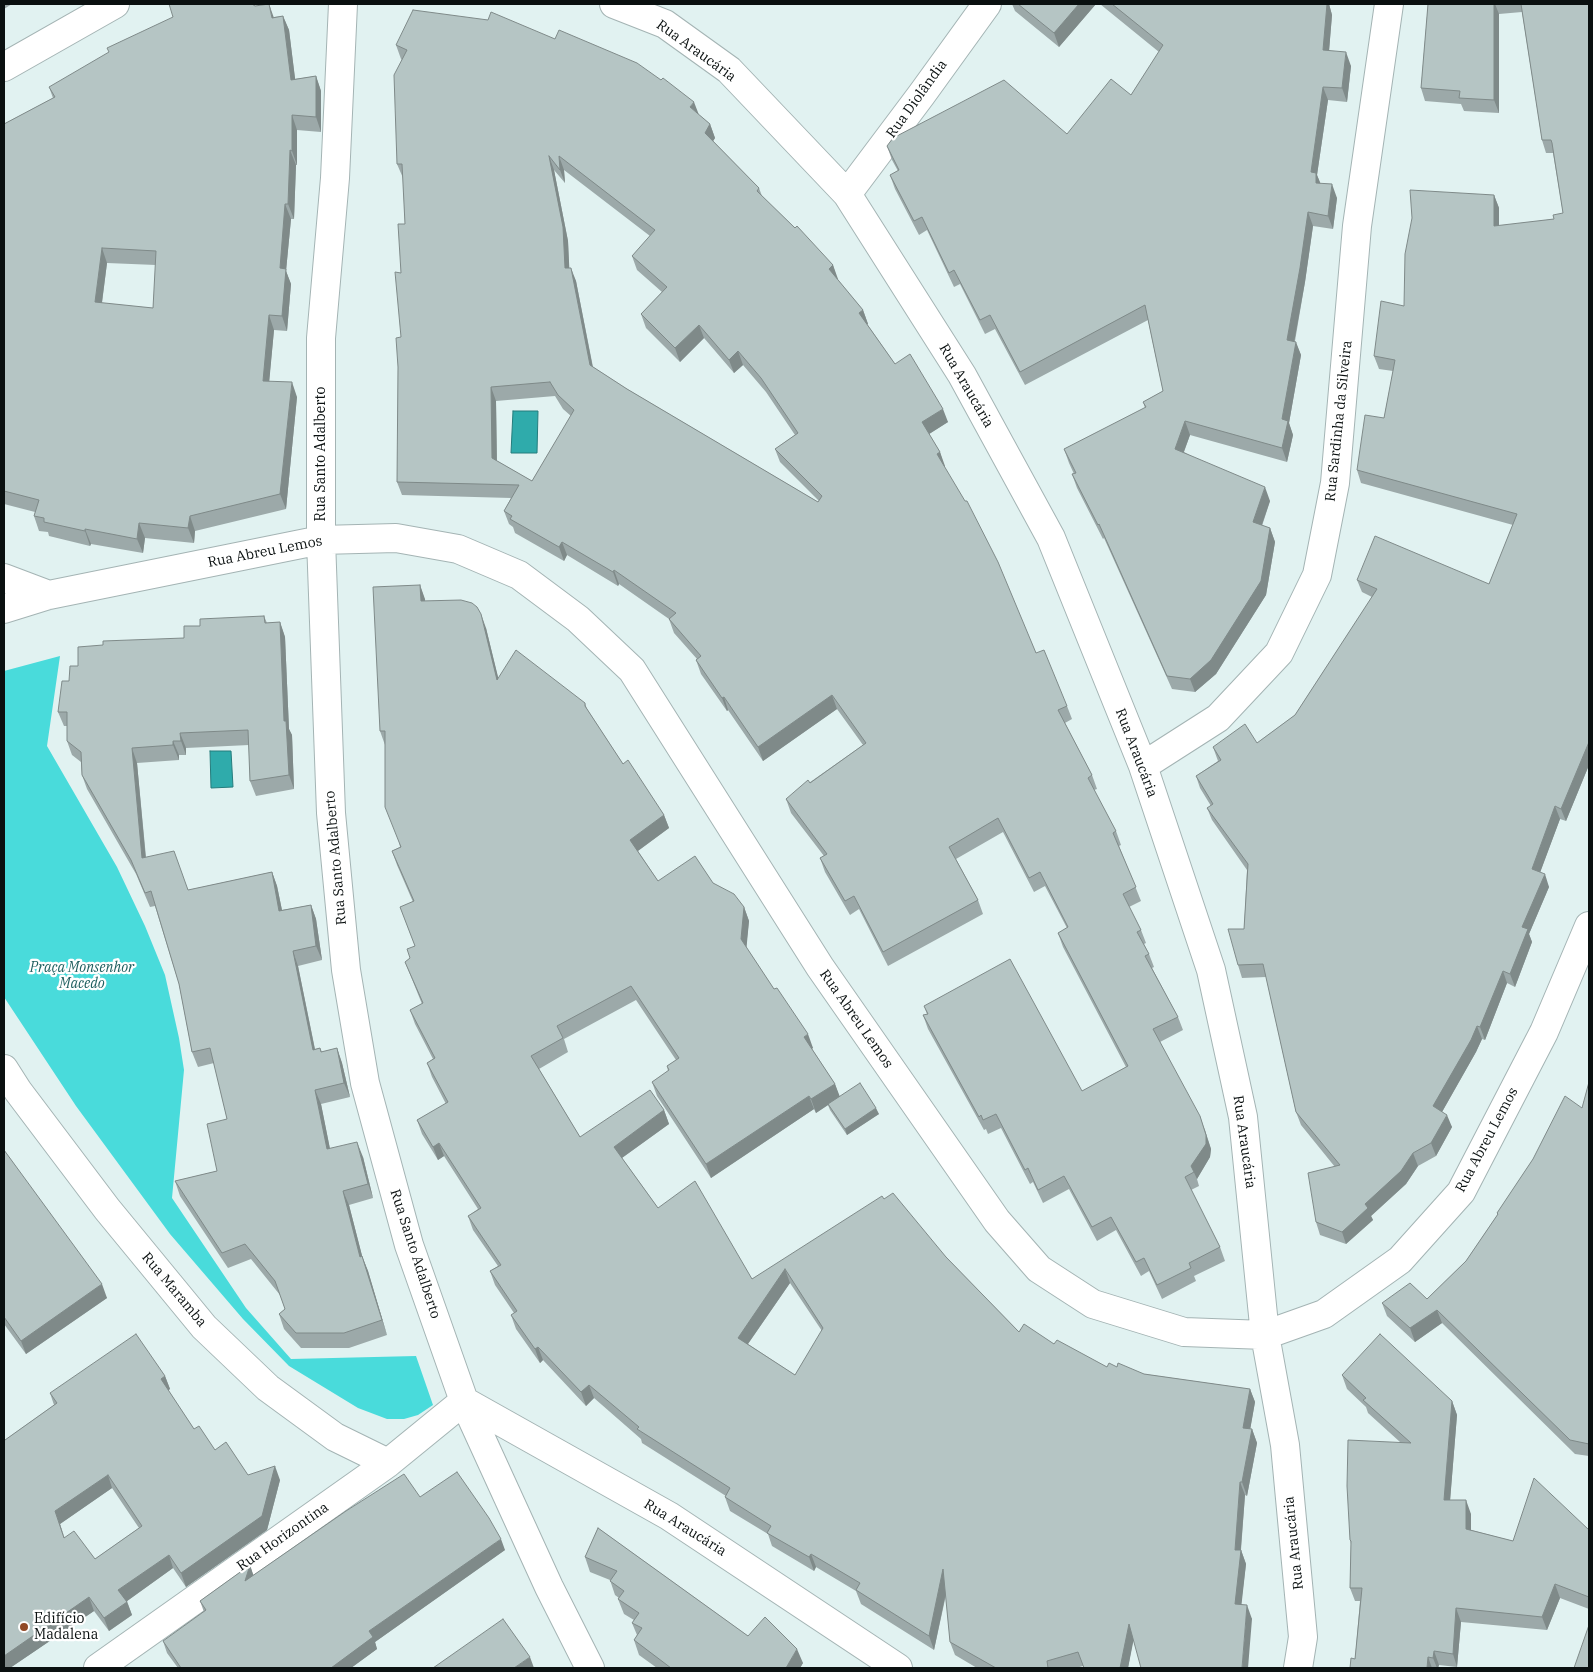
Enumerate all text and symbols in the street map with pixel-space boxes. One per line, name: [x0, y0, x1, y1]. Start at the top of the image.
street label: Rua Araucária: [653, 17, 739, 85]
street label: Rua Diolândia: [883, 57, 951, 141]
street label: Rua Sardinha da Silveira: [1322, 340, 1356, 502]
street label: Rua Araucária: [935, 341, 997, 431]
street label: Rua Santo Adalberto: [313, 387, 329, 521]
street label: Rua Abreu Lemos: [206, 533, 324, 571]
street label: Rua Araucária: [1111, 706, 1161, 800]
street label: Rua Santo Adalberto: [322, 790, 350, 926]
park label: Praça Monsenhor Macedo: [30, 960, 134, 992]
street label: Rua Abreu Lemos: [816, 967, 896, 1071]
street label: Rua Abreu Lemos: [1452, 1085, 1522, 1195]
street label: Rua Araucária: [1229, 1094, 1259, 1190]
street label: Rua Santo Adalberto: [386, 1187, 444, 1321]
street label: Rua Maramba: [138, 1249, 210, 1331]
street label: Rua Araucária: [1281, 1495, 1307, 1591]
street label: Rua Araucária: [641, 1496, 729, 1560]
street label: Rua Horizontina: [234, 1499, 332, 1575]
place label: Edifício Madalena: [34, 1611, 98, 1644]
marker: Edifício Madalena: [18, 1621, 30, 1633]

